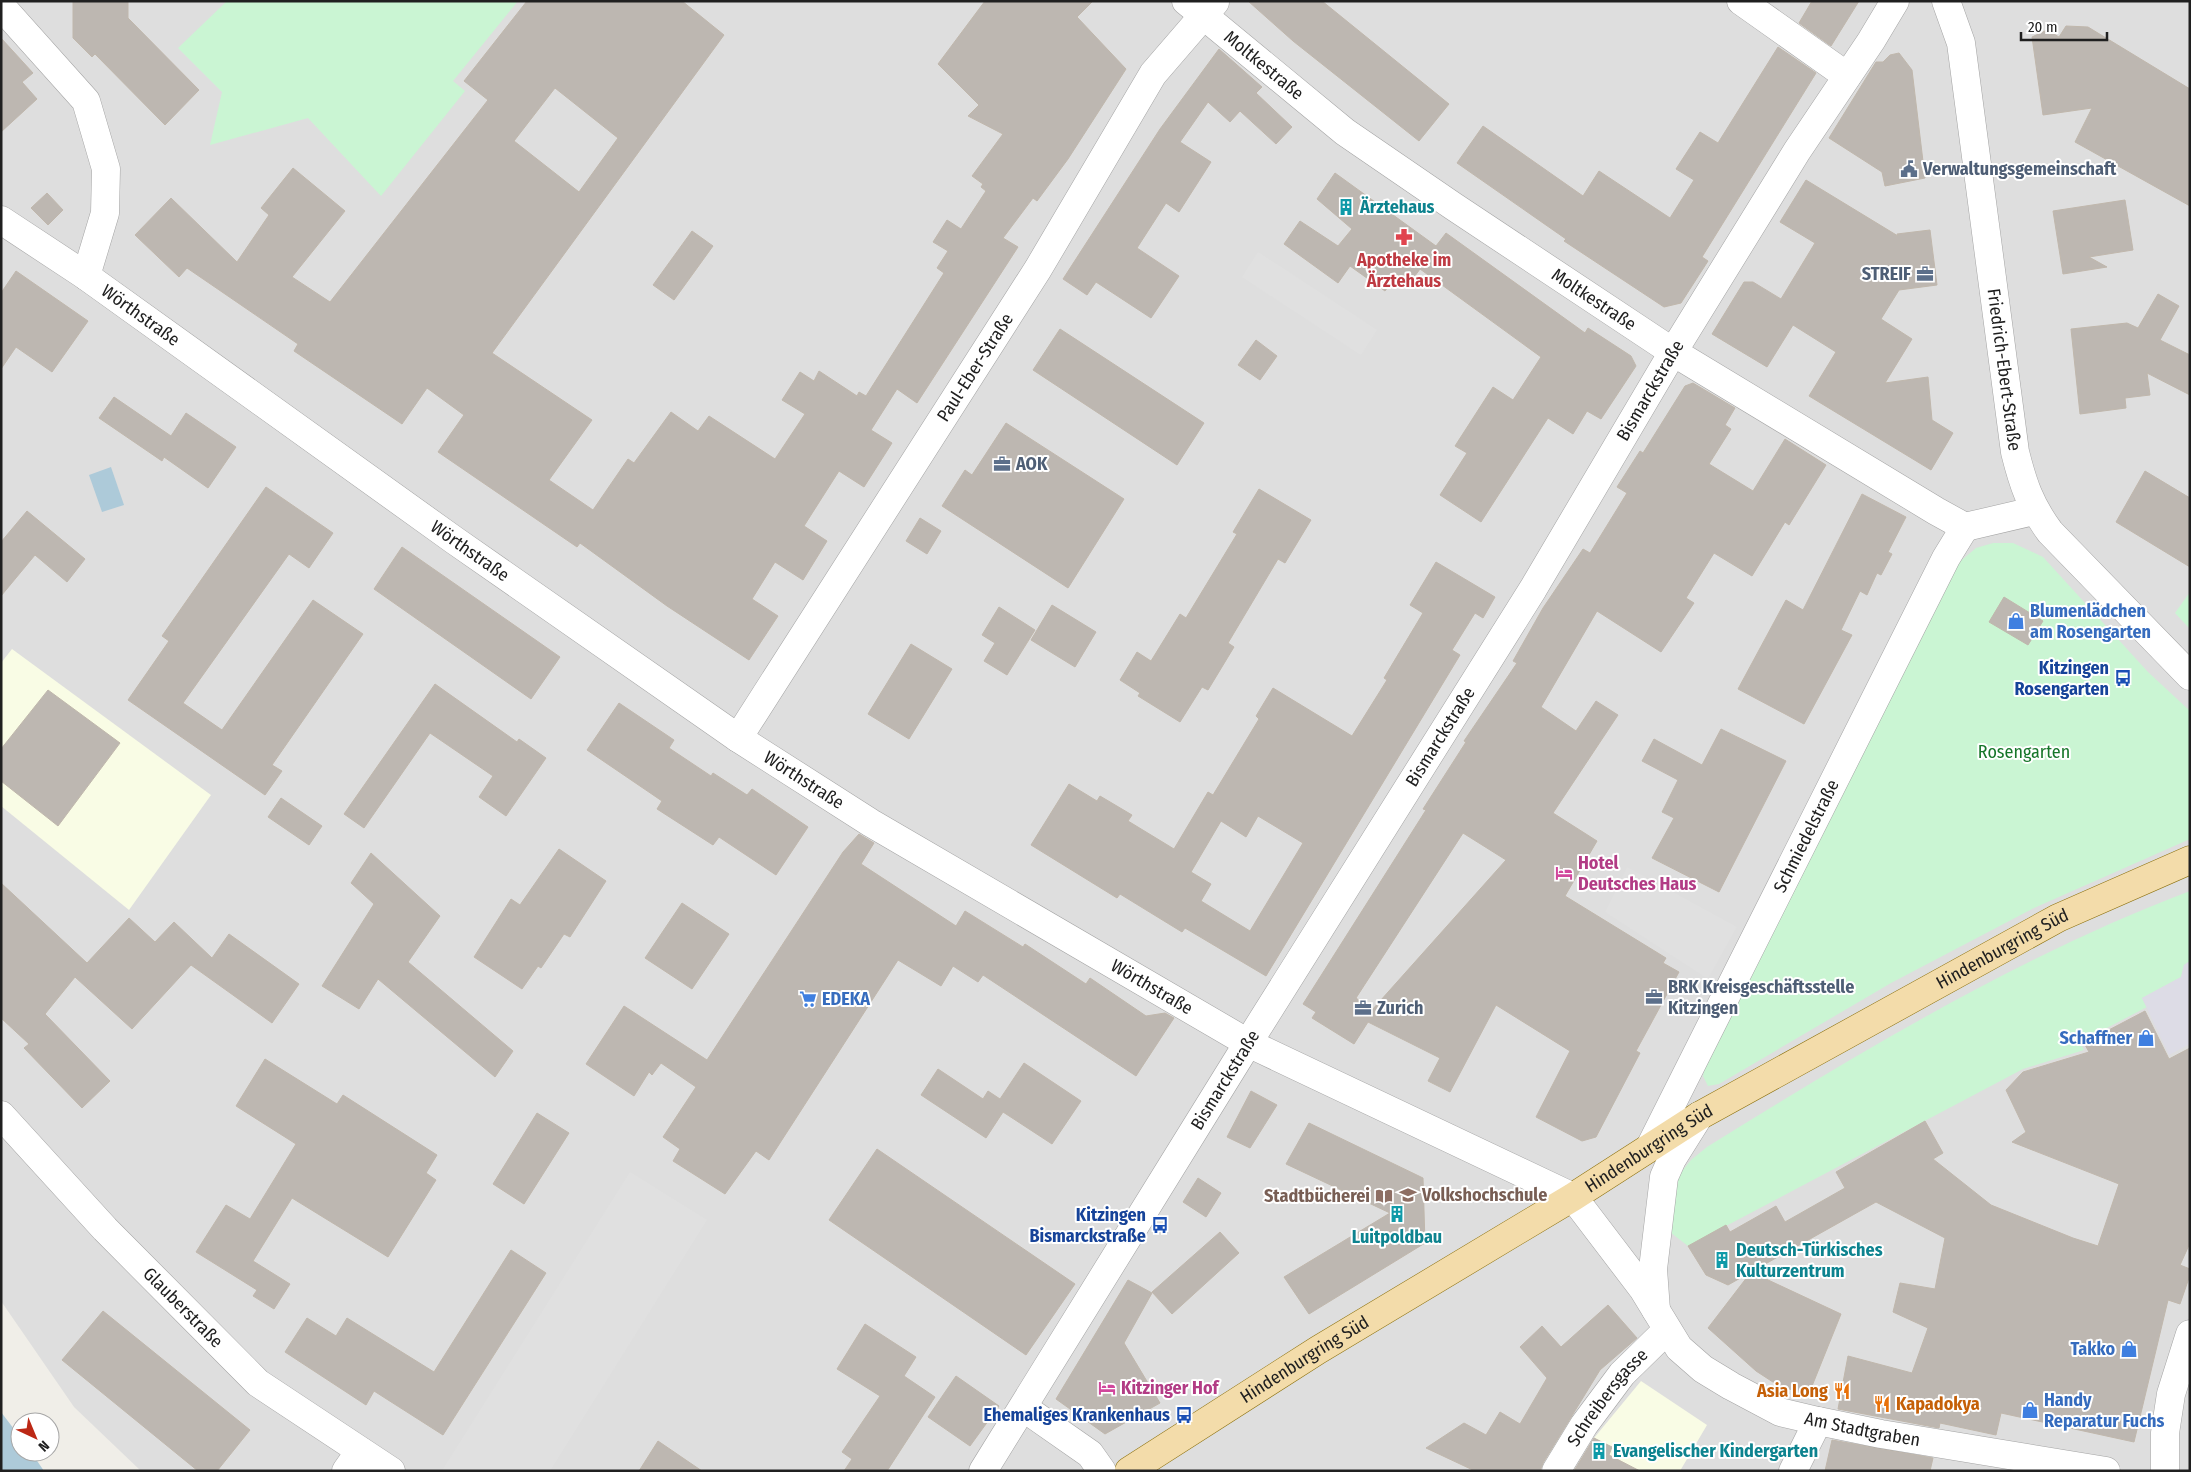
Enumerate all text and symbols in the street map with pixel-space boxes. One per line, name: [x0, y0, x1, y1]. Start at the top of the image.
scale bar: [2021, 10, 2107, 42]
text: 20 m: [2028, 18, 2058, 36]
street label: Moltkestraße: [1220, 26, 1308, 105]
place label: Verwaltungsgemeinschaft: [1922, 158, 2117, 180]
public building icon: Verwaltungsgemeinschaft: [1899, 159, 1919, 179]
place label: Ärztehaus: [1359, 196, 1435, 218]
building icon: Ärztehaus: [1336, 197, 1356, 217]
pharmacy icon: Apotheke im Ärztehaus: [1394, 227, 1414, 247]
place label: Apotheke im Ärztehaus: [1356, 249, 1451, 292]
place label: STREIF: [1862, 263, 1911, 285]
street label: Moltkestraße: [1547, 264, 1640, 335]
office icon: STREIF: [1915, 264, 1935, 284]
street label: Wörthstraße: [97, 280, 184, 351]
street label: Friedrich-Ebert-Straße: [1982, 287, 2026, 452]
street label: Paul-Eber-Straße: [932, 309, 1018, 426]
street label: Bismarckstraße: [1612, 336, 1689, 445]
place label: AOK: [1015, 453, 1048, 475]
office icon: AOK: [992, 454, 1012, 474]
street label: Wörthstraße: [426, 516, 514, 586]
place label: Blumenlädchen am Rosengarten: [2030, 600, 2151, 643]
shop icon: Blumenlädchen am Rosengarten: [2006, 611, 2026, 631]
place label: Kitzingen Rosengarten: [2014, 657, 2109, 700]
bus stop icon: Kitzingen Rosengarten: [2113, 668, 2133, 688]
street label: Bismarckstraße: [1401, 683, 1480, 791]
park label: Rosengarten: [1978, 741, 2070, 763]
street label: Wörthstraße: [759, 746, 848, 814]
street label: Schmiedelstraße: [1769, 776, 1844, 896]
place label: Hotel Deutsches Haus: [1578, 852, 1697, 895]
hotel icon: Hotel Deutsches Haus: [1554, 863, 1574, 883]
street label: Hindenburgring Süd: [1932, 904, 2072, 994]
street label: Wörthstraße: [1107, 954, 1197, 1019]
place label: BRK Kreisgeschäftsstelle Kitzingen: [1668, 976, 1854, 1019]
office icon: BRK Kreisgeschäftsstelle Kitzingen: [1644, 987, 1664, 1007]
place label: EDEKA: [822, 988, 870, 1010]
supermarket icon: EDEKA: [798, 989, 818, 1009]
place label: Zurich: [1377, 997, 1423, 1019]
office icon: Zurich: [1353, 998, 1373, 1018]
street label: Bismarckstraße: [1186, 1026, 1264, 1134]
place label: Schaffner: [2059, 1027, 2132, 1049]
shop icon: Schaffner: [2136, 1028, 2156, 1048]
street label: Hindenburgring Süd: [1581, 1100, 1717, 1197]
place label: Volkshochschule: [1421, 1184, 1547, 1206]
place label: Stadtbücherei: [1264, 1185, 1370, 1207]
school or university icon: Volkshochschule: [1398, 1185, 1418, 1205]
library icon: Stadtbücherei: [1374, 1186, 1394, 1206]
place label: Kitzingen Bismarckstraße: [1029, 1204, 1146, 1247]
building icon: Luitpoldbau: [1387, 1204, 1407, 1224]
bus stop icon: Kitzingen Bismarckstraße: [1150, 1215, 1170, 1235]
place label: Luitpoldbau: [1352, 1226, 1442, 1248]
place label: Deutsch-Türkisches Kulturzentrum: [1736, 1239, 1883, 1282]
building icon: Deutsch-Türkisches Kulturzentrum: [1712, 1250, 1732, 1270]
street label: Glauberstraße: [138, 1263, 228, 1352]
street label: Hindenburgring Süd: [1236, 1311, 1373, 1408]
place label: Takko: [2070, 1338, 2115, 1360]
shop icon: Takko: [2119, 1339, 2139, 1359]
street label: Schreibersgasse: [1563, 1344, 1653, 1450]
place label: Kitzinger Hof: [1121, 1377, 1221, 1399]
hotel icon: Kitzinger Hof: [1097, 1378, 1117, 1398]
place label: Asia Long: [1756, 1380, 1828, 1402]
restaurant icon: Asia Long: [1832, 1381, 1852, 1401]
place label: Handy Reparatur Fuchs: [2044, 1389, 2164, 1432]
place label: Kapadokya: [1896, 1393, 1980, 1415]
restaurant icon: Kapadokya: [1872, 1394, 1892, 1414]
shop icon: Handy Reparatur Fuchs: [2020, 1400, 2040, 1420]
place label: Ehemaliges Krankenhaus: [984, 1404, 1170, 1426]
bus stop icon: Ehemaliges Krankenhaus: [1174, 1405, 1194, 1425]
street label: Am Stadtgraben: [1802, 1407, 1922, 1451]
north arrow: [10, 1412, 60, 1462]
text: N: [35, 1437, 53, 1455]
place label: Evangelischer Kindergarten: [1613, 1440, 1818, 1462]
building icon: Evangelischer Kindergarten: [1589, 1441, 1609, 1461]

